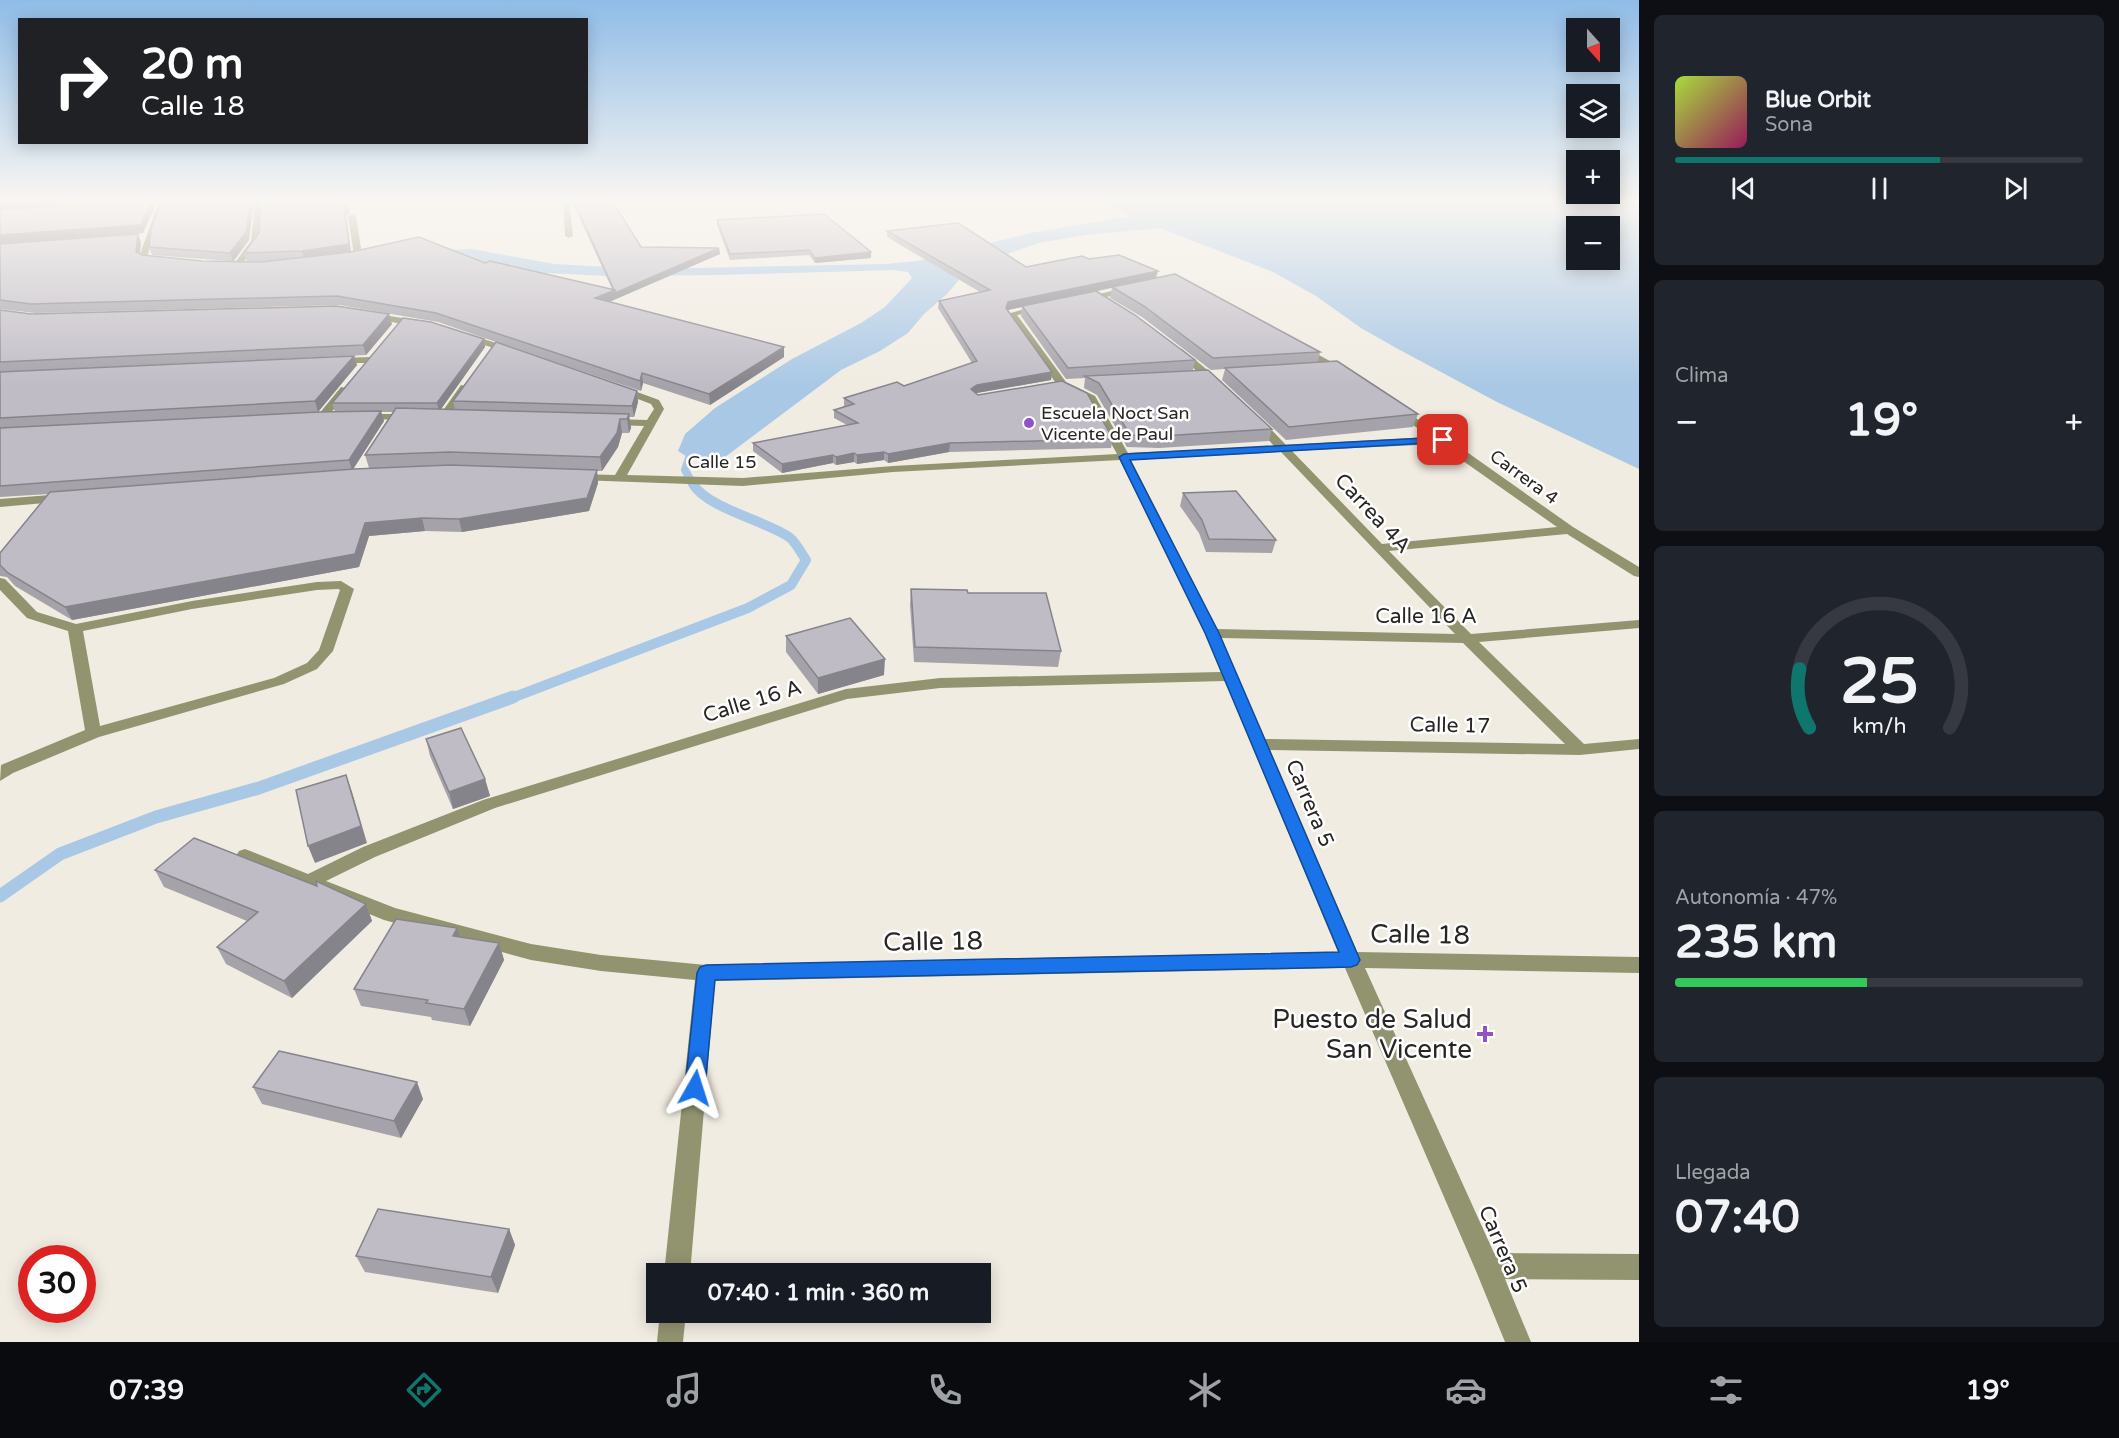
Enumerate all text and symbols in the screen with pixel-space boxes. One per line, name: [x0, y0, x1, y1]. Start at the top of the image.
north arrow: [1566, 18, 1620, 72]
map controls: [1566, 18, 1620, 270]
text: 20 m: [141, 39, 243, 90]
icon: right: [42, 42, 120, 120]
button: layers: [1566, 84, 1620, 138]
text: Blue Orbit: [1765, 87, 1871, 113]
text: Calle 18: [141, 90, 245, 123]
text: Sona: [1765, 113, 1813, 137]
button: +: [1566, 150, 1620, 204]
icon: previous: [1727, 172, 1760, 205]
icon: pause: [1863, 172, 1896, 205]
icon: next: [1999, 172, 2032, 205]
button: −: [1566, 216, 1620, 270]
text: Clima: [1675, 364, 1728, 388]
text: 19°: [1845, 394, 1918, 448]
place label: Escuela Noct San Vicente de Paul: [1041, 402, 1190, 445]
text: −: [1675, 403, 1699, 442]
text: +: [2064, 403, 2083, 442]
pin: [1417, 414, 1468, 465]
marker: Escuela Noct San Vicente de Paul: [1022, 416, 1036, 430]
icon: arrive: [1426, 423, 1459, 456]
street label: Carrera 4: [1485, 445, 1563, 509]
street label: Calle 15: [687, 451, 757, 473]
street label: Carrea 4A: [1329, 468, 1416, 558]
street label: Calle 16 A: [1375, 604, 1477, 629]
text: 25: [1840, 645, 1918, 720]
street label: Calle 16 A: [700, 675, 804, 728]
street label: Calle 17: [1409, 712, 1490, 739]
text: km/h: [1852, 713, 1906, 739]
street label: Carrera 5: [1280, 756, 1339, 851]
text: Autonomía · 47%: [1675, 886, 1837, 910]
text: 235 km: [1675, 916, 1837, 970]
street label: Calle 18: [1370, 918, 1470, 951]
street label: Calle 18: [883, 925, 983, 958]
place label: Puesto de Salud San Vicente: [1272, 1004, 1472, 1065]
marker: Puesto de Salud San Vicente: [1476, 1025, 1494, 1043]
position arrow: [663, 1056, 727, 1120]
text: Llegada: [1675, 1161, 1751, 1185]
text: 07:40: [1675, 1191, 1800, 1245]
street label: Carrera 5: [1473, 1202, 1532, 1297]
speed limit sign: 30: [18, 1245, 96, 1323]
text: 07:40 · 1 min · 360 m: [708, 1280, 929, 1306]
icon: directions: [403, 1369, 445, 1411]
icon: music: [663, 1369, 705, 1411]
icon: phone: [924, 1369, 966, 1411]
icon: climate: [1184, 1369, 1226, 1411]
icon: car: [1445, 1369, 1487, 1411]
icon: filters: [1705, 1369, 1747, 1411]
text: 07:39: [109, 1374, 184, 1407]
text: 19°: [1966, 1374, 2010, 1407]

